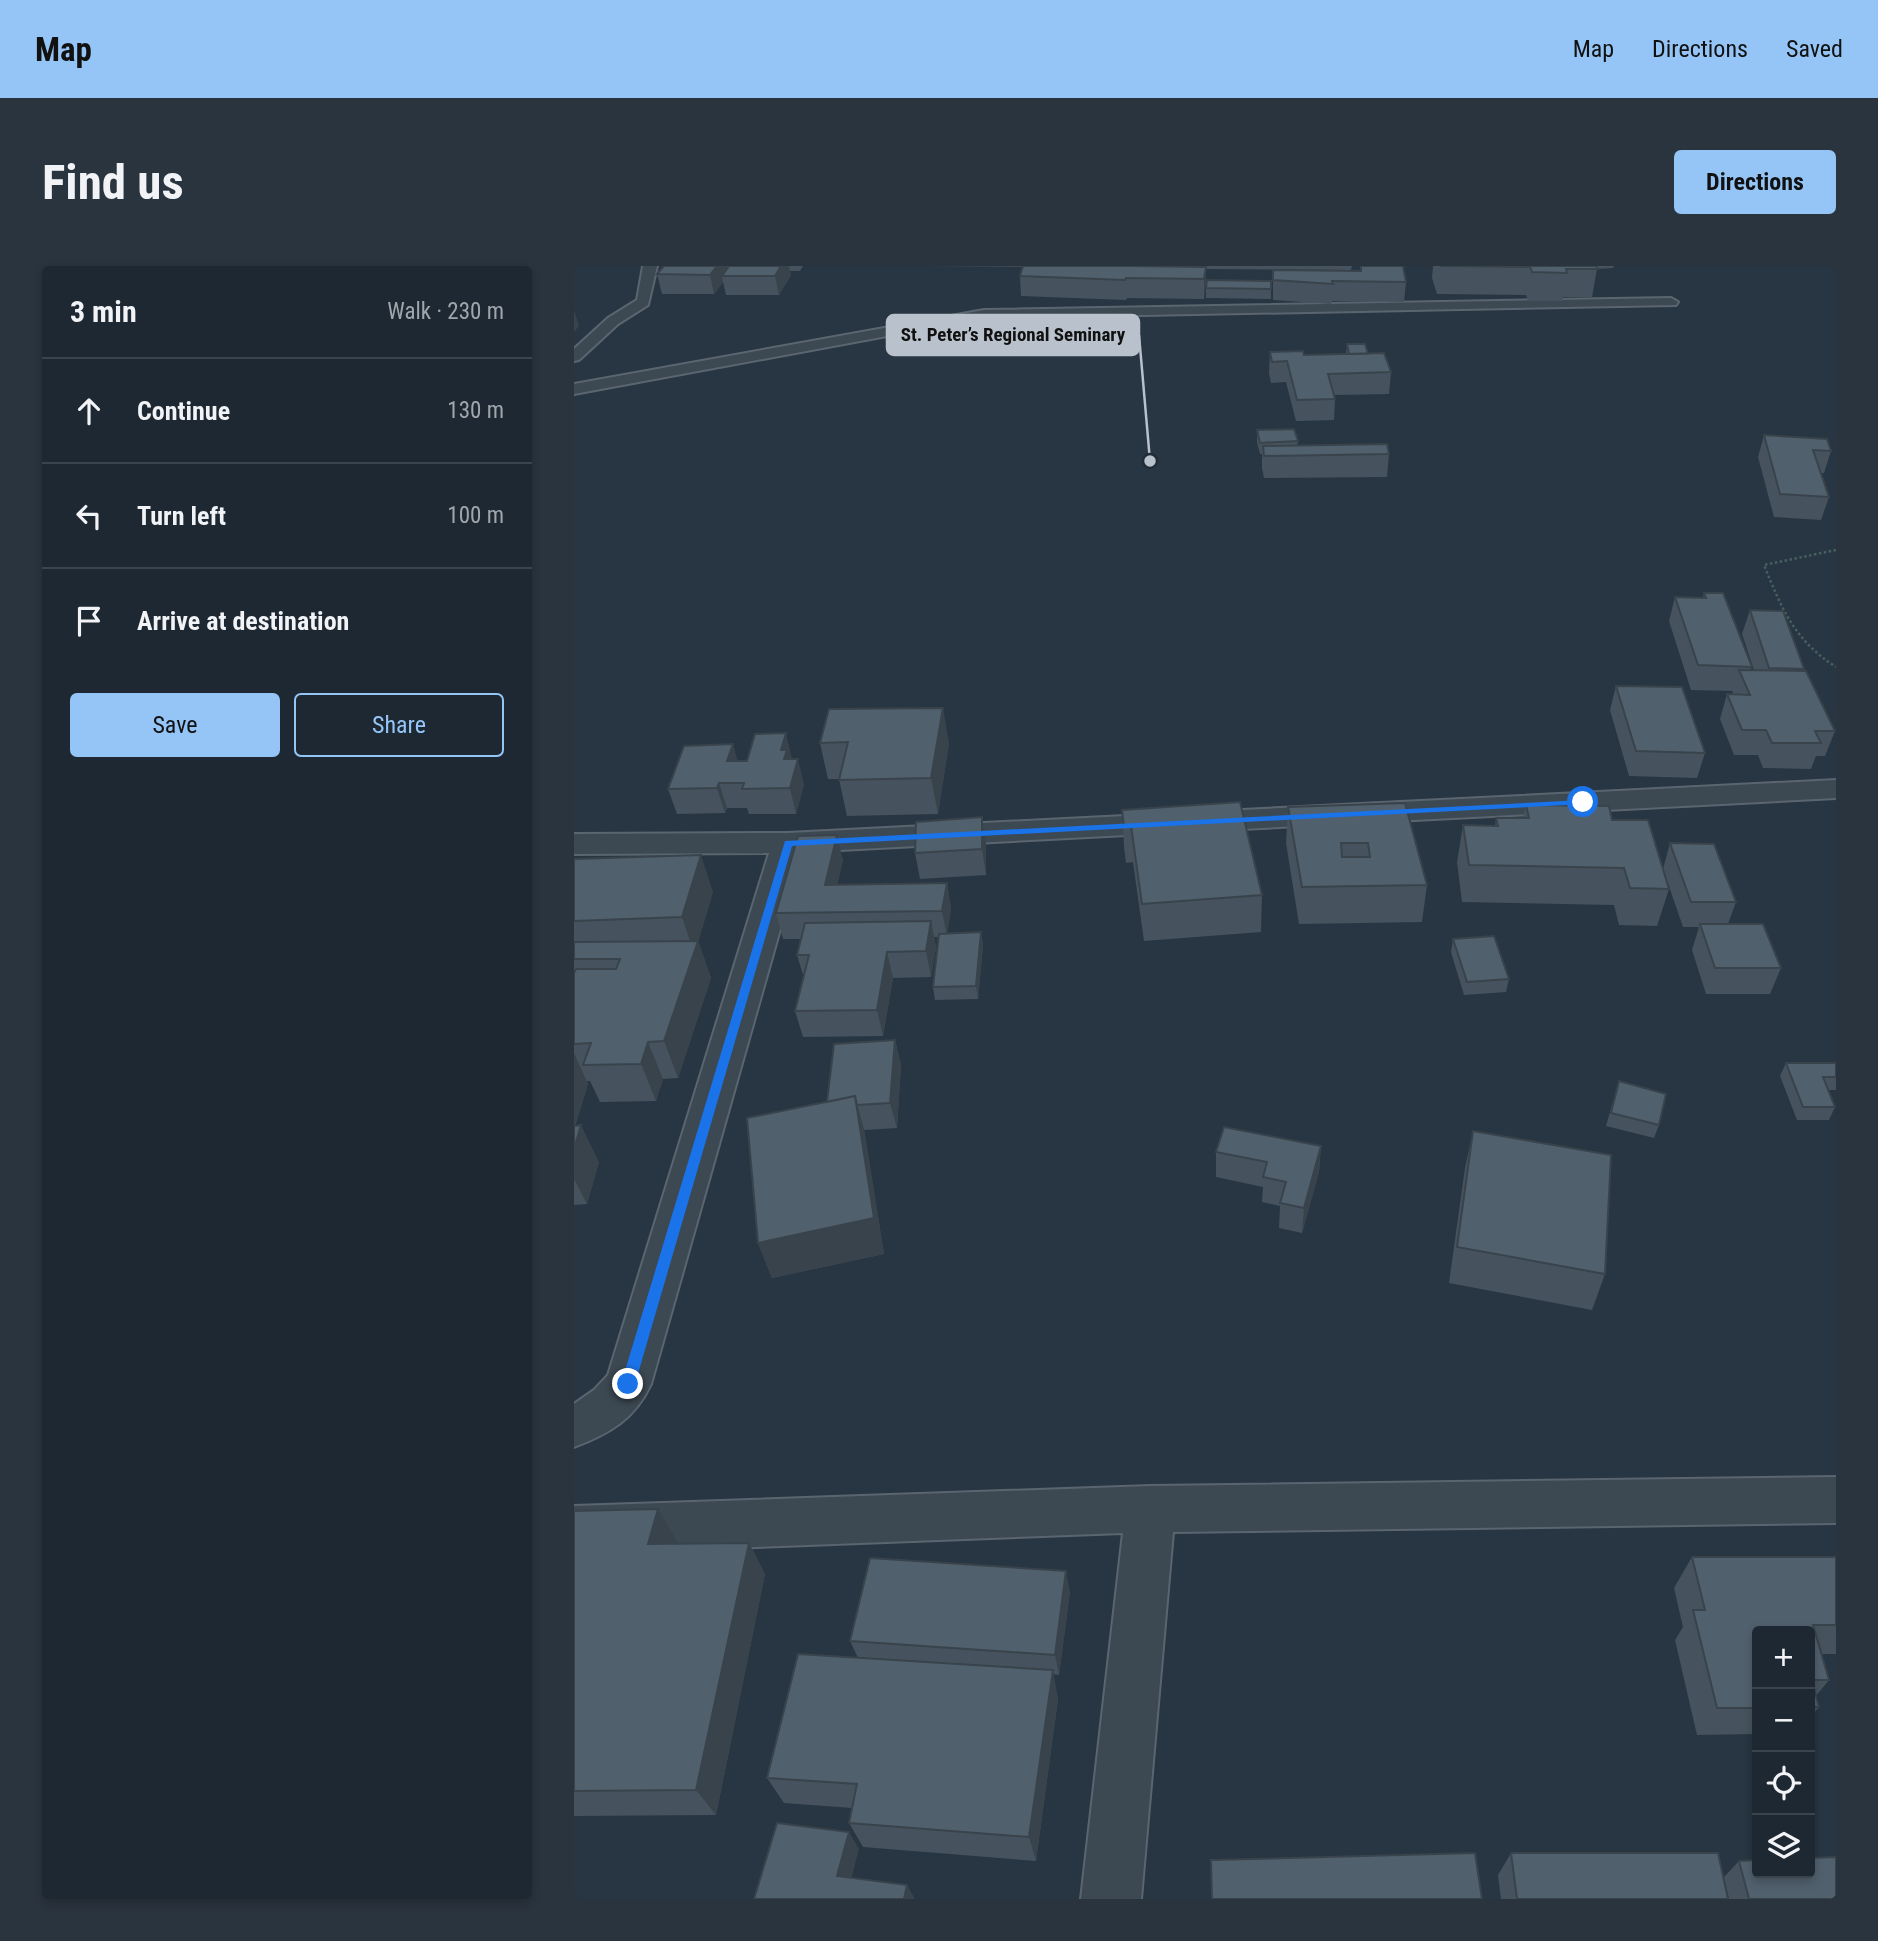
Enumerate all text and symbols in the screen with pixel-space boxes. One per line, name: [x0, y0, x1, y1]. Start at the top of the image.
text: Map: [35, 30, 92, 69]
text: Map: [1573, 35, 1614, 63]
text: Directions: [1652, 35, 1748, 63]
text: Saved: [1786, 35, 1843, 63]
button: Directions: [1674, 150, 1836, 214]
text: Find us: [42, 154, 184, 211]
text: 3 min: [70, 294, 137, 329]
text: Walk · 230 m: [387, 298, 504, 325]
callout: St. Peter’s Regional Seminary: [887, 315, 1139, 355]
text: St. Peter’s Regional Seminary: [901, 323, 1126, 346]
icon: ahead: [70, 392, 108, 430]
text: Continue: [137, 396, 230, 426]
text: 130 m: [447, 397, 504, 424]
icon: left: [70, 497, 108, 535]
text: Turn left: [137, 501, 226, 531]
text: 100 m: [447, 502, 504, 529]
icon: arrive: [70, 602, 108, 640]
text: Arrive at destination: [137, 606, 349, 636]
button: Save: [70, 693, 280, 757]
button: Share: [294, 693, 504, 757]
route start: [1567, 786, 1598, 817]
route end: [612, 1368, 643, 1399]
map controls: [1752, 1626, 1815, 1878]
button: +: [1752, 1626, 1815, 1689]
button: −: [1752, 1689, 1815, 1752]
button: locate: [1752, 1752, 1815, 1815]
button: layers: [1752, 1815, 1815, 1878]

